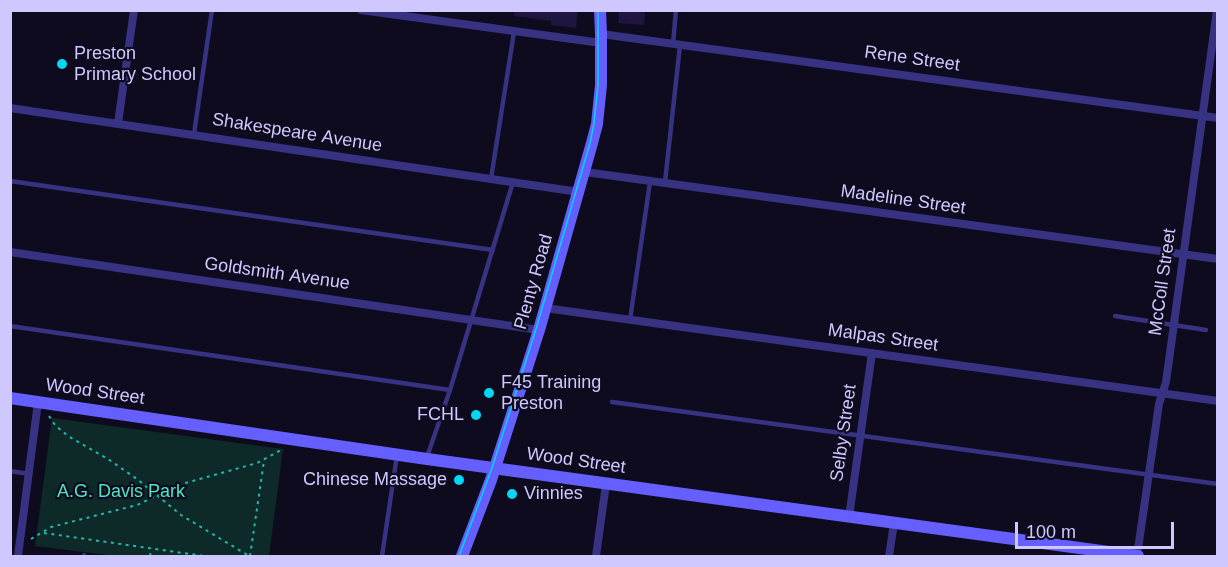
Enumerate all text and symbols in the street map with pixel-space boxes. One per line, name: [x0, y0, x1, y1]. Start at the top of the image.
street label: Rene Street: [863, 42, 961, 76]
place label: Preston Primary School: [74, 43, 196, 86]
marker: Preston Primary School: [55, 57, 69, 71]
street label: Shakespeare Avenue: [210, 109, 384, 157]
street label: Madeline Street: [839, 181, 967, 219]
street label: McColl Street: [1145, 227, 1181, 337]
street label: Plenty Road: [510, 232, 558, 332]
street label: Goldsmith Avenue: [203, 253, 351, 295]
street label: Malpas Street: [827, 320, 939, 356]
place label: F45 Training Preston: [501, 372, 601, 415]
street label: Wood Street: [44, 374, 146, 410]
street label: Selby Street: [826, 383, 862, 483]
marker: F45 Training Preston: [482, 386, 496, 400]
place label: FCHL: [417, 404, 464, 426]
marker: FCHL: [469, 408, 483, 422]
street label: Wood Street: [525, 443, 627, 479]
place label: Chinese Massage: [303, 469, 447, 491]
marker: Chinese Massage: [452, 473, 466, 487]
park label: A.G. Davis Park: [57, 481, 185, 503]
place label: Vinnies: [524, 483, 583, 505]
marker: Vinnies: [505, 487, 519, 501]
scale bar: [1018, 510, 1177, 548]
text: 100 m: [1026, 522, 1076, 542]

